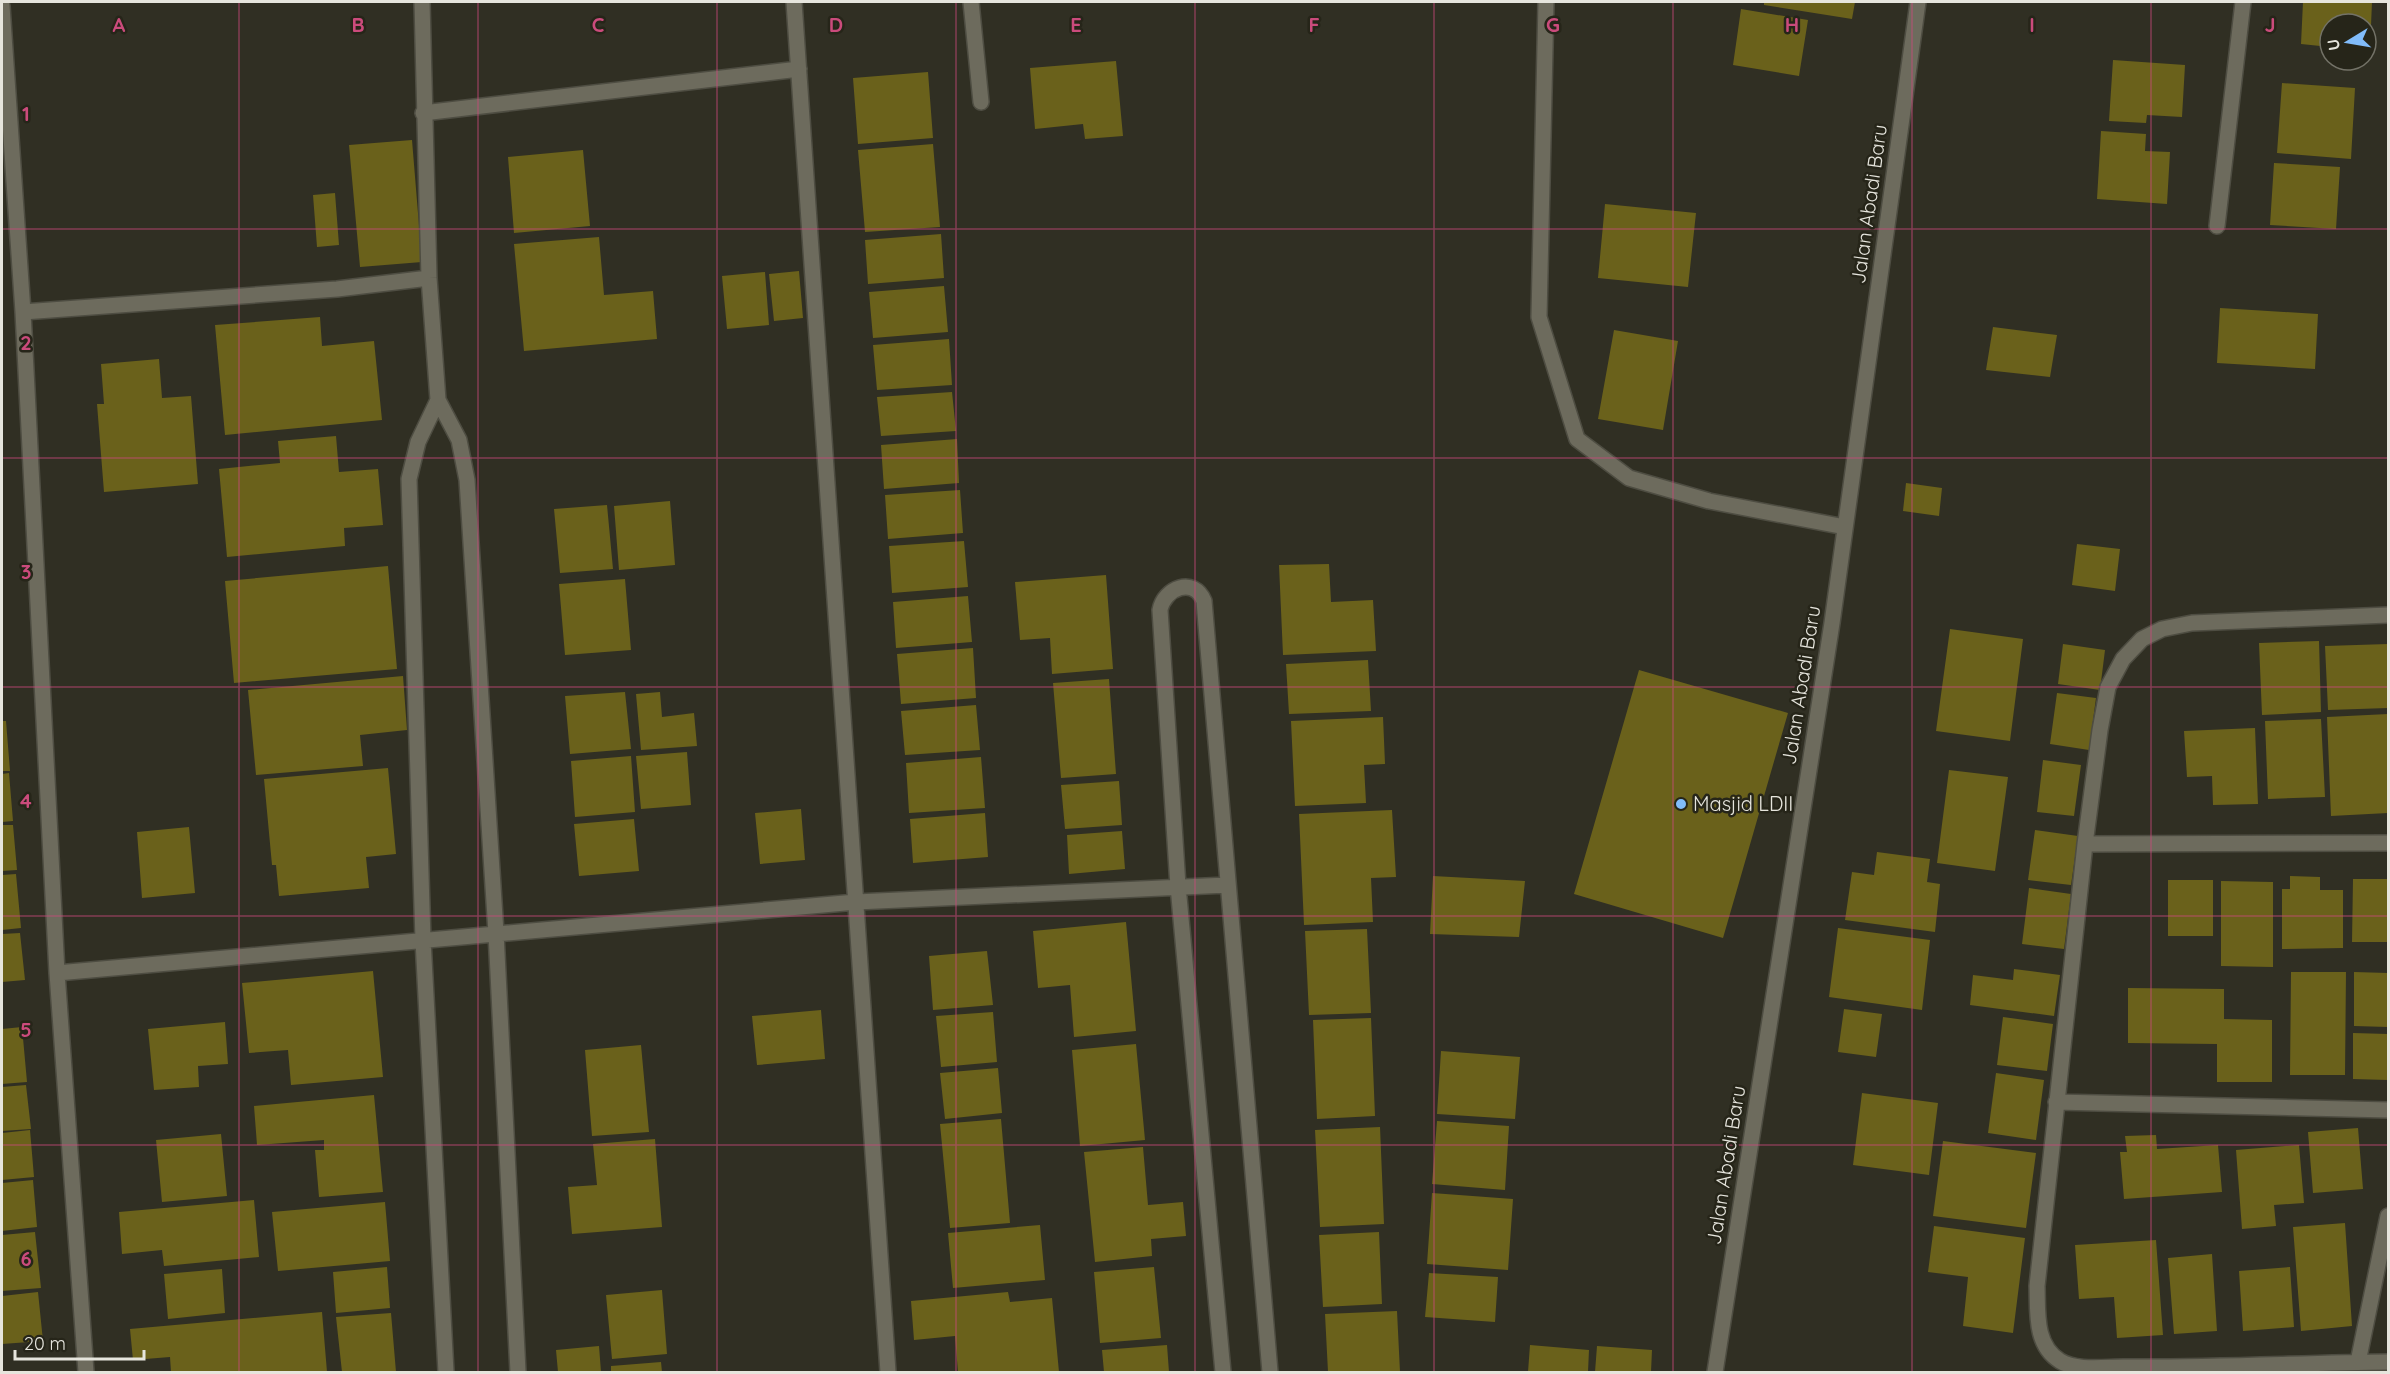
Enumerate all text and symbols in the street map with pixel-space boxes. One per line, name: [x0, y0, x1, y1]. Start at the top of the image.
text: A: [113, 12, 126, 37]
text: B: [351, 12, 365, 37]
text: C: [592, 12, 605, 37]
text: D: [829, 12, 843, 37]
text: E: [1070, 12, 1082, 37]
text: F: [1308, 12, 1320, 37]
text: G: [1546, 12, 1560, 37]
text: H: [1785, 12, 1799, 37]
text: I: [2029, 12, 2035, 37]
text: J: [2264, 12, 2276, 37]
north arrow: [2318, 12, 2378, 72]
text: U: [2322, 37, 2344, 52]
text: 1: [22, 101, 30, 126]
street label: Jalan Abadi Baru: [1845, 123, 1892, 285]
text: 2: [20, 330, 32, 355]
text: 3: [21, 559, 31, 584]
street label: Jalan Abadi Baru: [1776, 604, 1825, 766]
text: 4: [20, 788, 32, 813]
place label: Masjid LDII: [1693, 791, 1793, 816]
marker: Masjid LDII: [1674, 797, 1688, 811]
text: 5: [20, 1017, 32, 1042]
street label: Jalan Abadi Baru: [1701, 1084, 1750, 1246]
text: 6: [20, 1246, 32, 1271]
scale bar: [15, 1323, 144, 1361]
text: 20 m: [24, 1332, 66, 1355]

